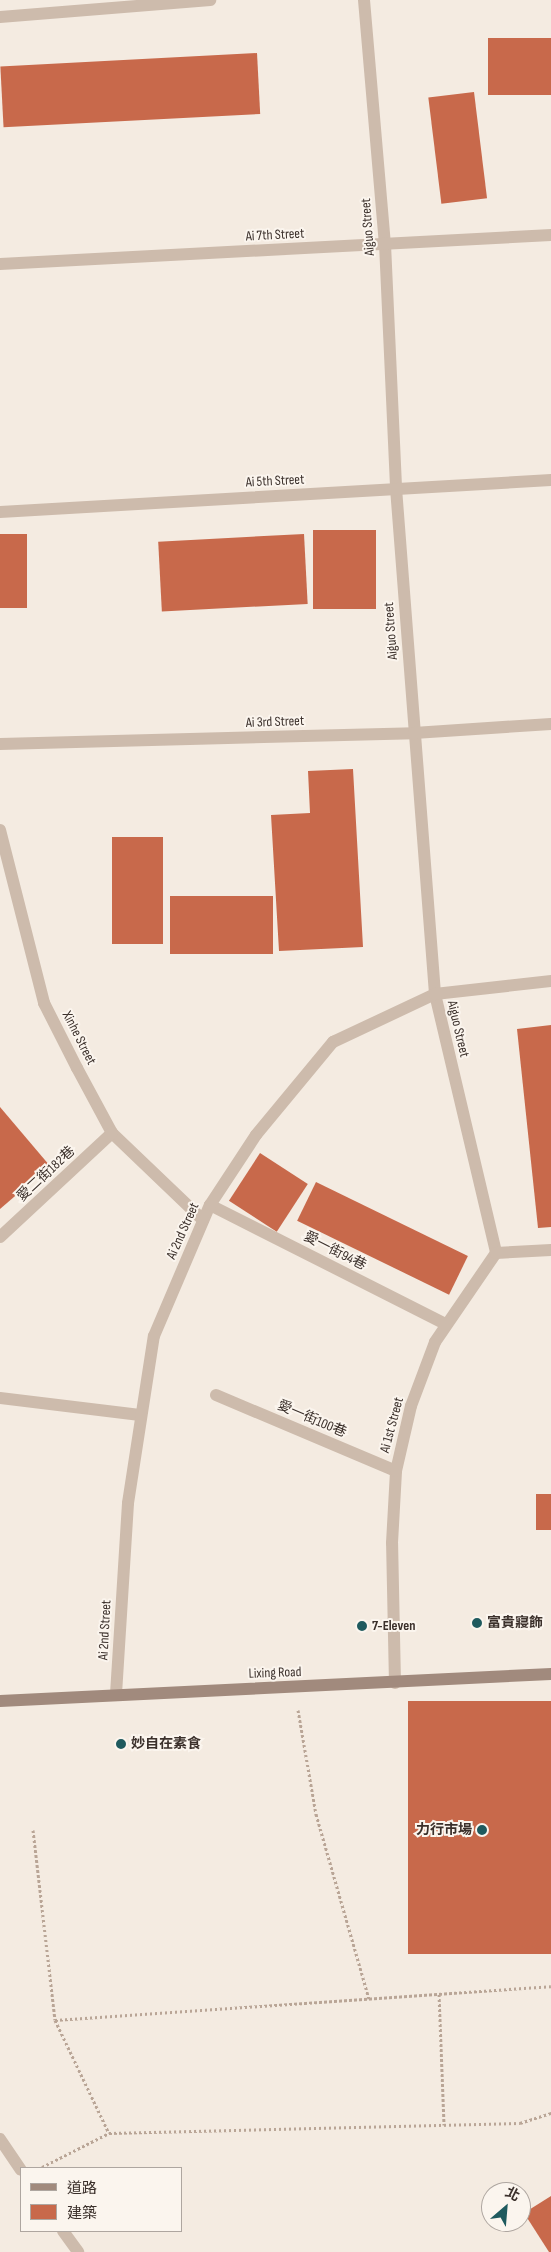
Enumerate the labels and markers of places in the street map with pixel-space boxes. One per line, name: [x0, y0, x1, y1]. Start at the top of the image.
place label: 富貴寢飾: [487, 1615, 543, 1631]
marker: 富貴寢飾: [471, 1617, 483, 1629]
place label: 7-Eleven: [372, 1618, 415, 1634]
marker: 7-Eleven: [356, 1620, 368, 1632]
place label: 妙自在素食: [131, 1736, 201, 1752]
marker: 妙自在素食: [115, 1738, 127, 1750]
place label: 力行市場: [416, 1822, 472, 1838]
marker: 力行市場: [476, 1824, 488, 1836]

